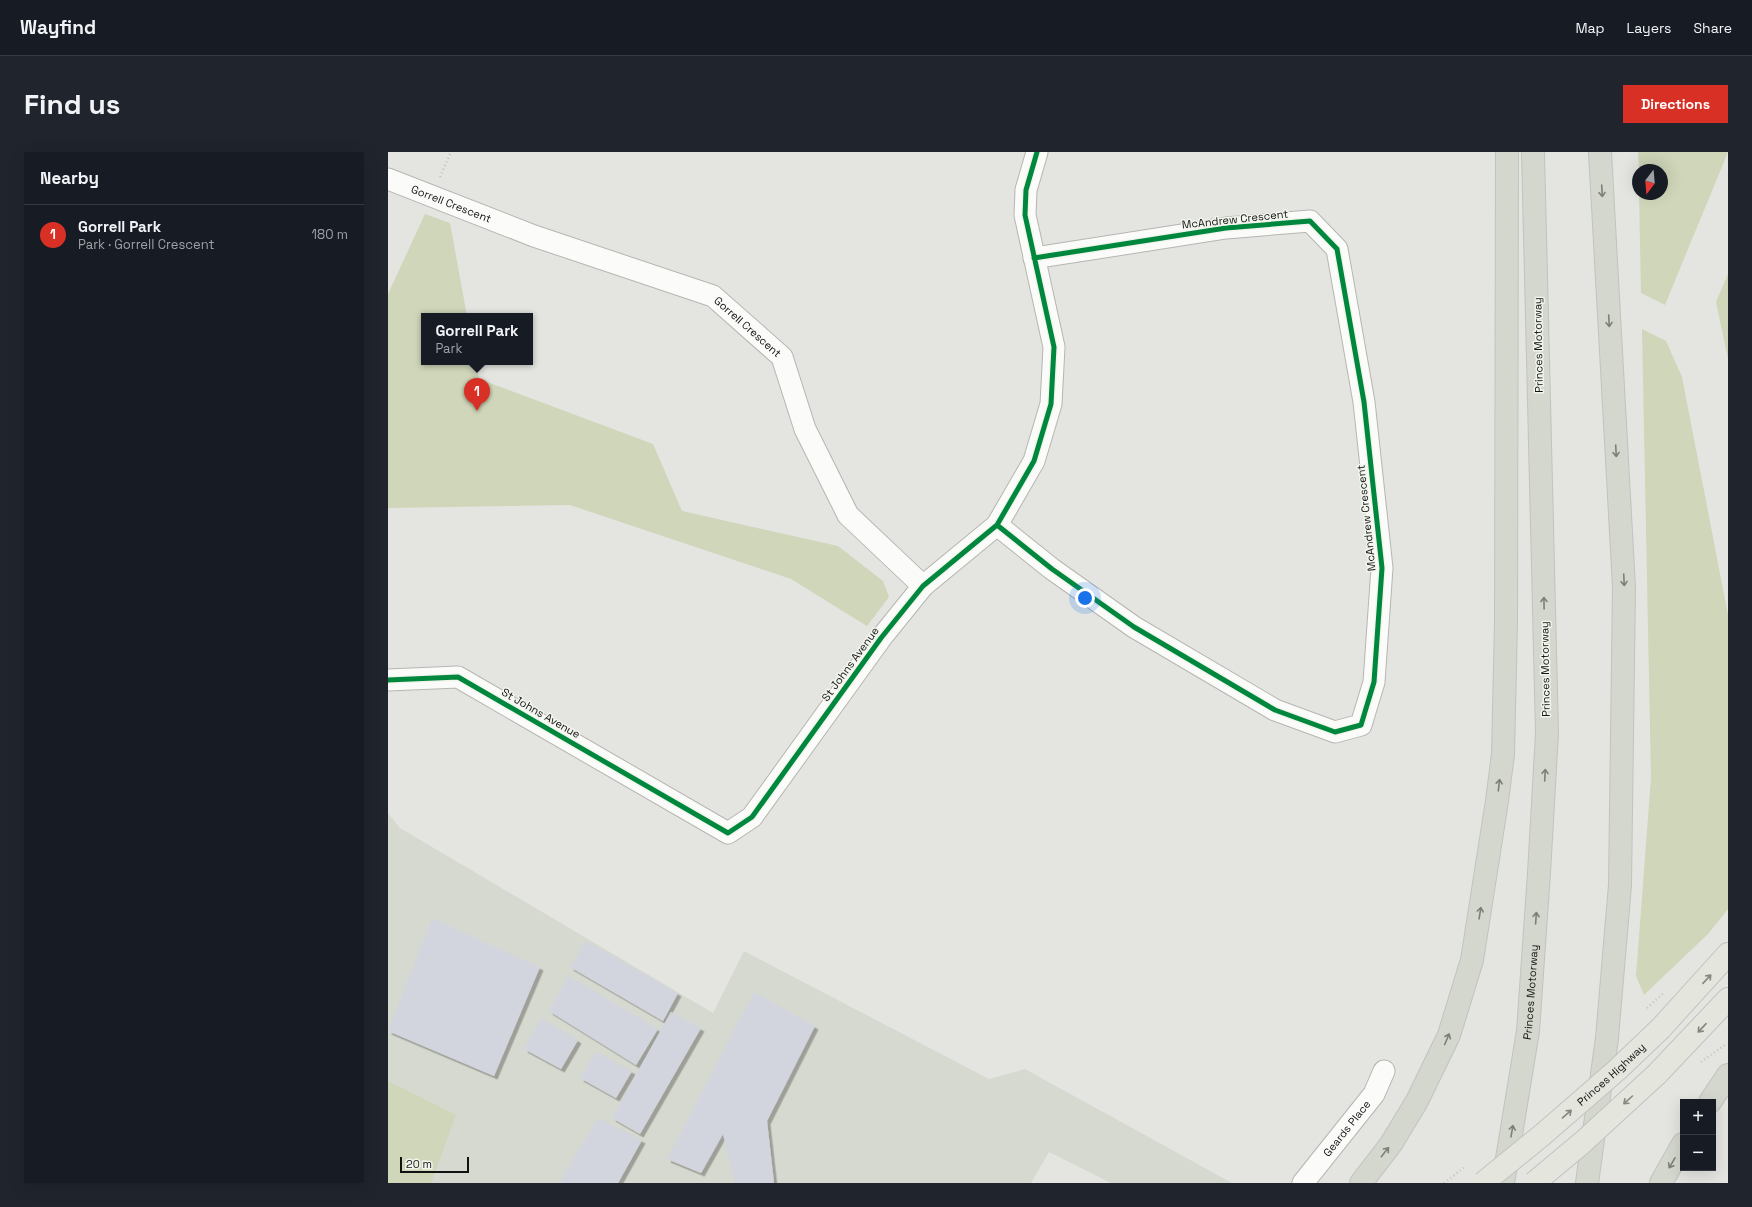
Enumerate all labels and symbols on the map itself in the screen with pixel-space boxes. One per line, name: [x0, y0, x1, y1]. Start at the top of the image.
north arrow: [1632, 164, 1668, 200]
street label: Gorrell Crescent: [409, 182, 493, 226]
one-way arrow: [1598, 184, 1605, 197]
street label: McAndrew Crescent: [1181, 206, 1289, 232]
street label: Gorrell Crescent: [711, 293, 784, 360]
street label: Princes Motorway: [1530, 297, 1546, 393]
one-way arrow: [1605, 314, 1613, 327]
pin: 1: [464, 378, 490, 411]
one-way arrow: [1613, 444, 1620, 457]
street label: McAndrew Crescent: [1353, 464, 1379, 572]
one-way arrow: [1620, 573, 1627, 586]
your location: [1075, 588, 1095, 608]
one-way arrow: [1540, 597, 1548, 610]
street label: Princes Motorway: [1537, 621, 1553, 717]
street label: St Johns Avenue: [818, 624, 882, 704]
street label: St Johns Avenue: [499, 685, 583, 741]
one-way arrow: [1541, 769, 1548, 782]
one-way arrow: [1495, 778, 1503, 791]
one-way arrow: [1476, 907, 1484, 920]
one-way arrow: [1533, 912, 1540, 925]
street label: Princes Motorway: [1520, 944, 1541, 1041]
one-way arrow: [1702, 974, 1712, 984]
one-way arrow: [1697, 1023, 1707, 1033]
one-way arrow: [1444, 1033, 1451, 1045]
street label: Princes Highway: [1574, 1040, 1648, 1109]
one-way arrow: [1623, 1096, 1633, 1105]
street label: Geards Place: [1320, 1097, 1373, 1159]
one-way arrow: [1561, 1109, 1572, 1118]
one-way arrow: [1509, 1125, 1517, 1138]
one-way arrow: [1380, 1147, 1389, 1158]
scale bar: [400, 1155, 469, 1174]
one-way arrow: [1667, 1157, 1675, 1169]

